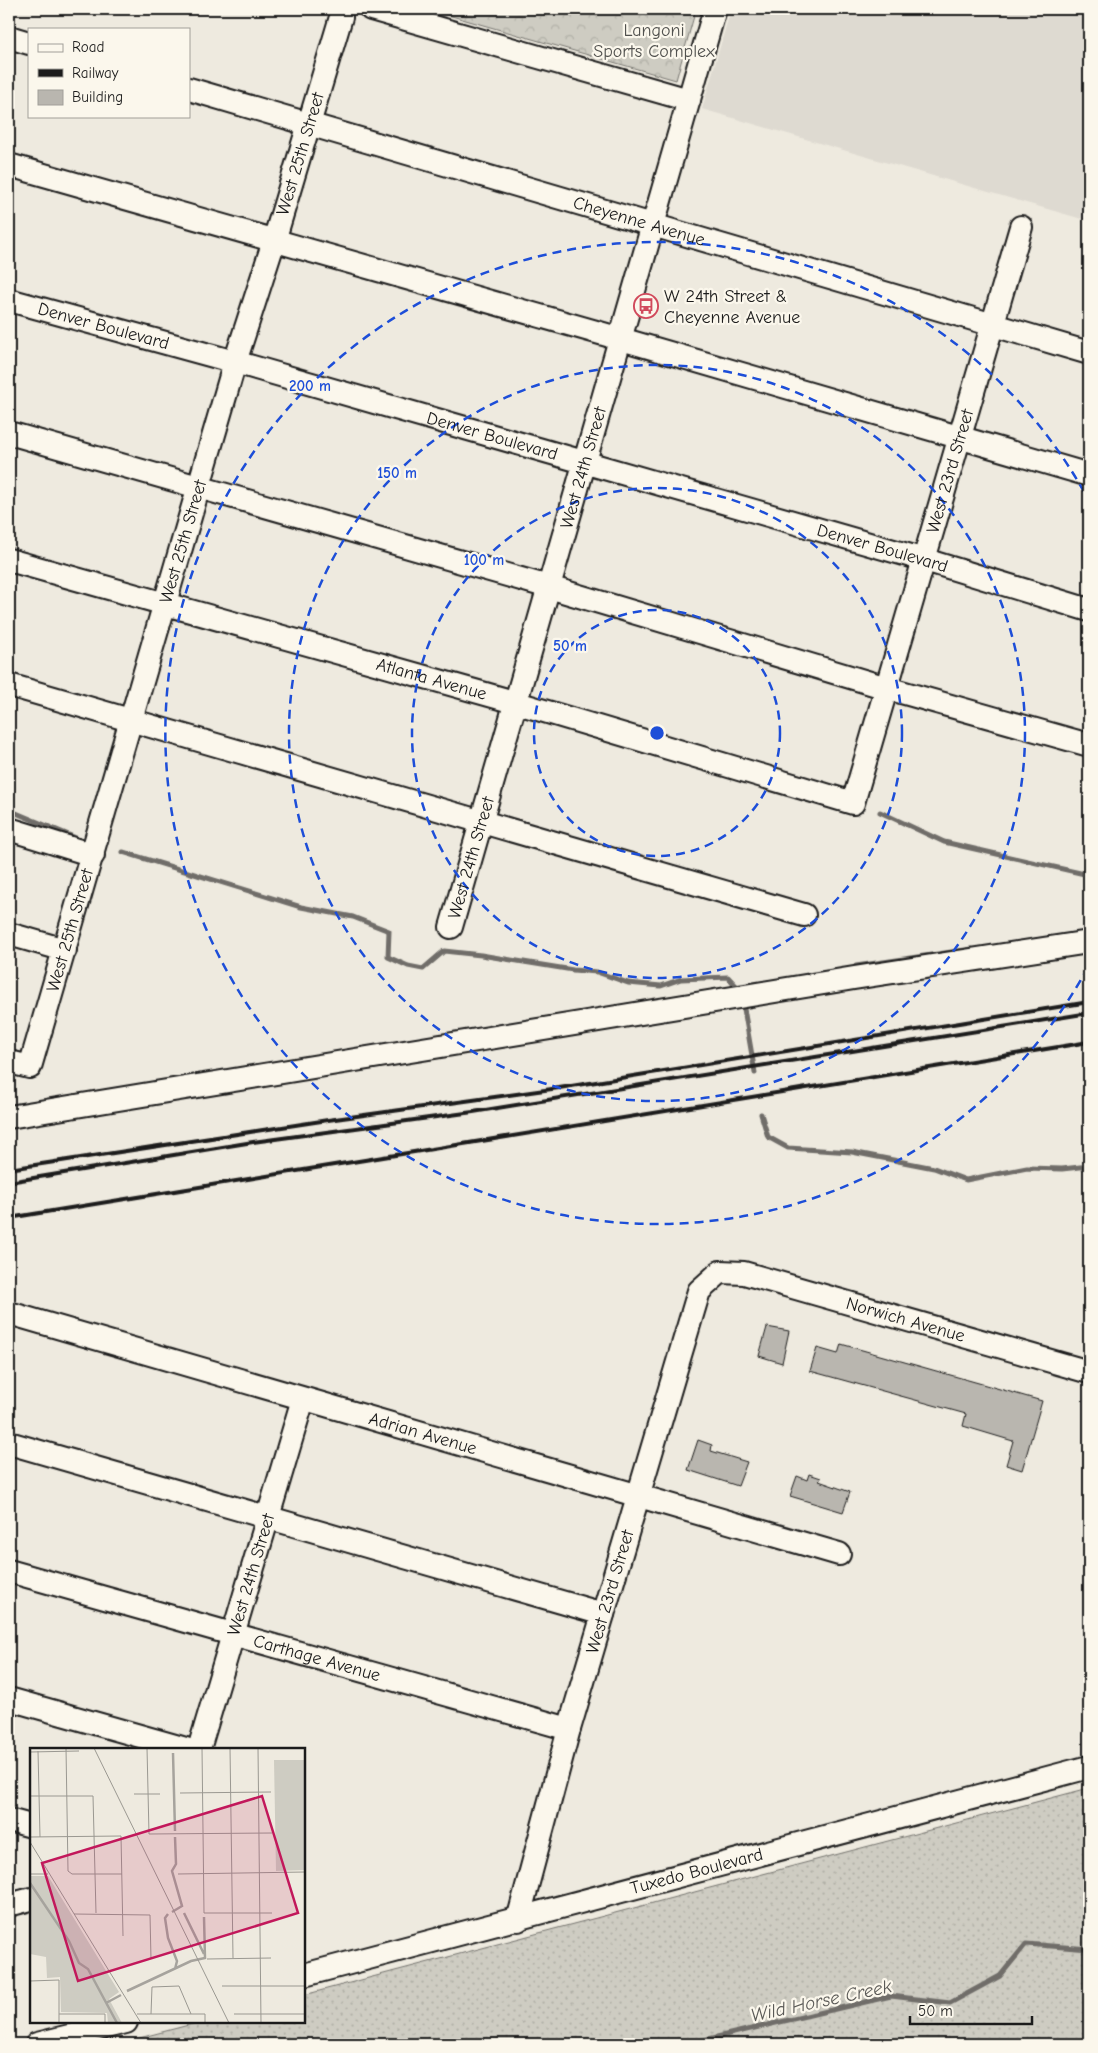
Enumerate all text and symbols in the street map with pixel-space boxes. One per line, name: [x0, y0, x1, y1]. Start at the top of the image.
park label: Langoni Sports Complex: [593, 20, 715, 62]
legend: [28, 28, 190, 118]
text: Road: [72, 38, 104, 56]
text: Railway: [72, 64, 119, 82]
text: Building: [72, 88, 123, 106]
street label: West 25th Street: [272, 89, 329, 218]
street label: Cheyenne Avenue: [570, 192, 707, 251]
place label: W 24th Street & Cheyenne Avenue: [664, 286, 800, 328]
bus stop icon: W 24th Street & Cheyenne Avenue: [633, 293, 659, 319]
street label: Denver Boulevard: [35, 298, 171, 354]
text: 200 m: [289, 377, 331, 395]
street label: West 24th Street: [556, 403, 611, 531]
street label: West 23rd Street: [922, 406, 978, 536]
street label: Denver Boulevard: [424, 408, 560, 465]
text: 150 m: [377, 464, 417, 482]
street label: West 25th Street: [155, 477, 211, 606]
street label: Denver Boulevard: [814, 520, 950, 577]
text: 100 m: [464, 551, 504, 569]
text: 50 m: [553, 637, 587, 655]
street label: Atlanta Avenue: [374, 654, 489, 705]
centre of rings: [648, 724, 666, 742]
street label: West 24th Street: [444, 794, 499, 921]
street label: West 25th Street: [42, 866, 98, 994]
street label: Norwich Avenue: [844, 1293, 967, 1347]
street label: Adrian Avenue: [366, 1408, 479, 1459]
street label: West 24th Street: [223, 1510, 280, 1638]
street label: West 23rd Street: [582, 1527, 639, 1656]
street label: Carthage Avenue: [251, 1630, 383, 1686]
inset map: [30, 1748, 305, 2023]
street label: Tuxedo Boulevard: [628, 1844, 765, 1899]
water label: Wild Horse Creek: [749, 1975, 894, 2027]
scale bar: [910, 1993, 1033, 2025]
text: 50 m: [918, 2002, 953, 2020]

